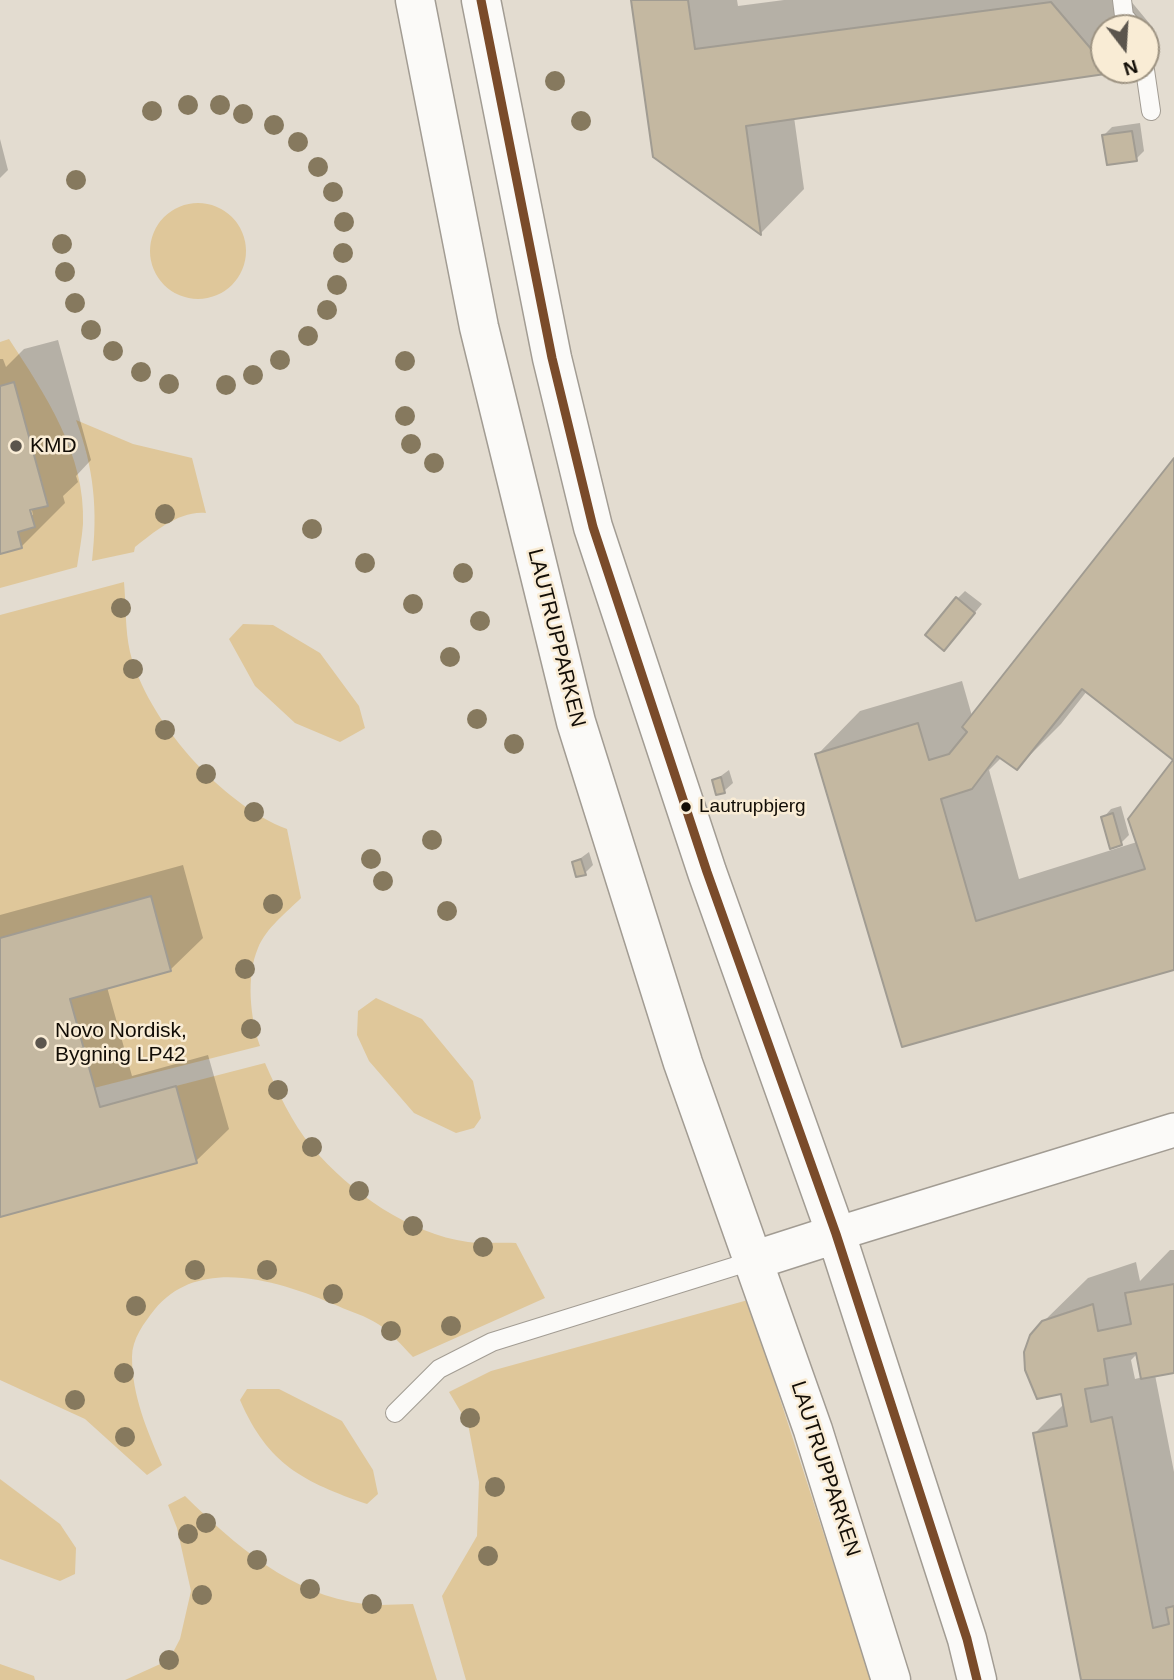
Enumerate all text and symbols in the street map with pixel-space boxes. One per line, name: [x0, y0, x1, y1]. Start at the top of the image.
north arrow: [1090, 14, 1160, 84]
text: N: [1121, 56, 1140, 80]
place label: KMD: [30, 433, 77, 459]
marker: KMD: [8, 438, 24, 454]
street label: LAUTRUPPARKEN: [522, 546, 590, 730]
place label: Lautrupbjerg: [699, 796, 806, 818]
marker: Lautrupbjerg: [679, 800, 693, 814]
place label: Novo Nordisk, Bygning LP42: [55, 1018, 187, 1068]
marker: Novo Nordisk, Bygning LP42: [33, 1035, 49, 1051]
street label: LAUTRUPPARKEN: [785, 1378, 865, 1560]

